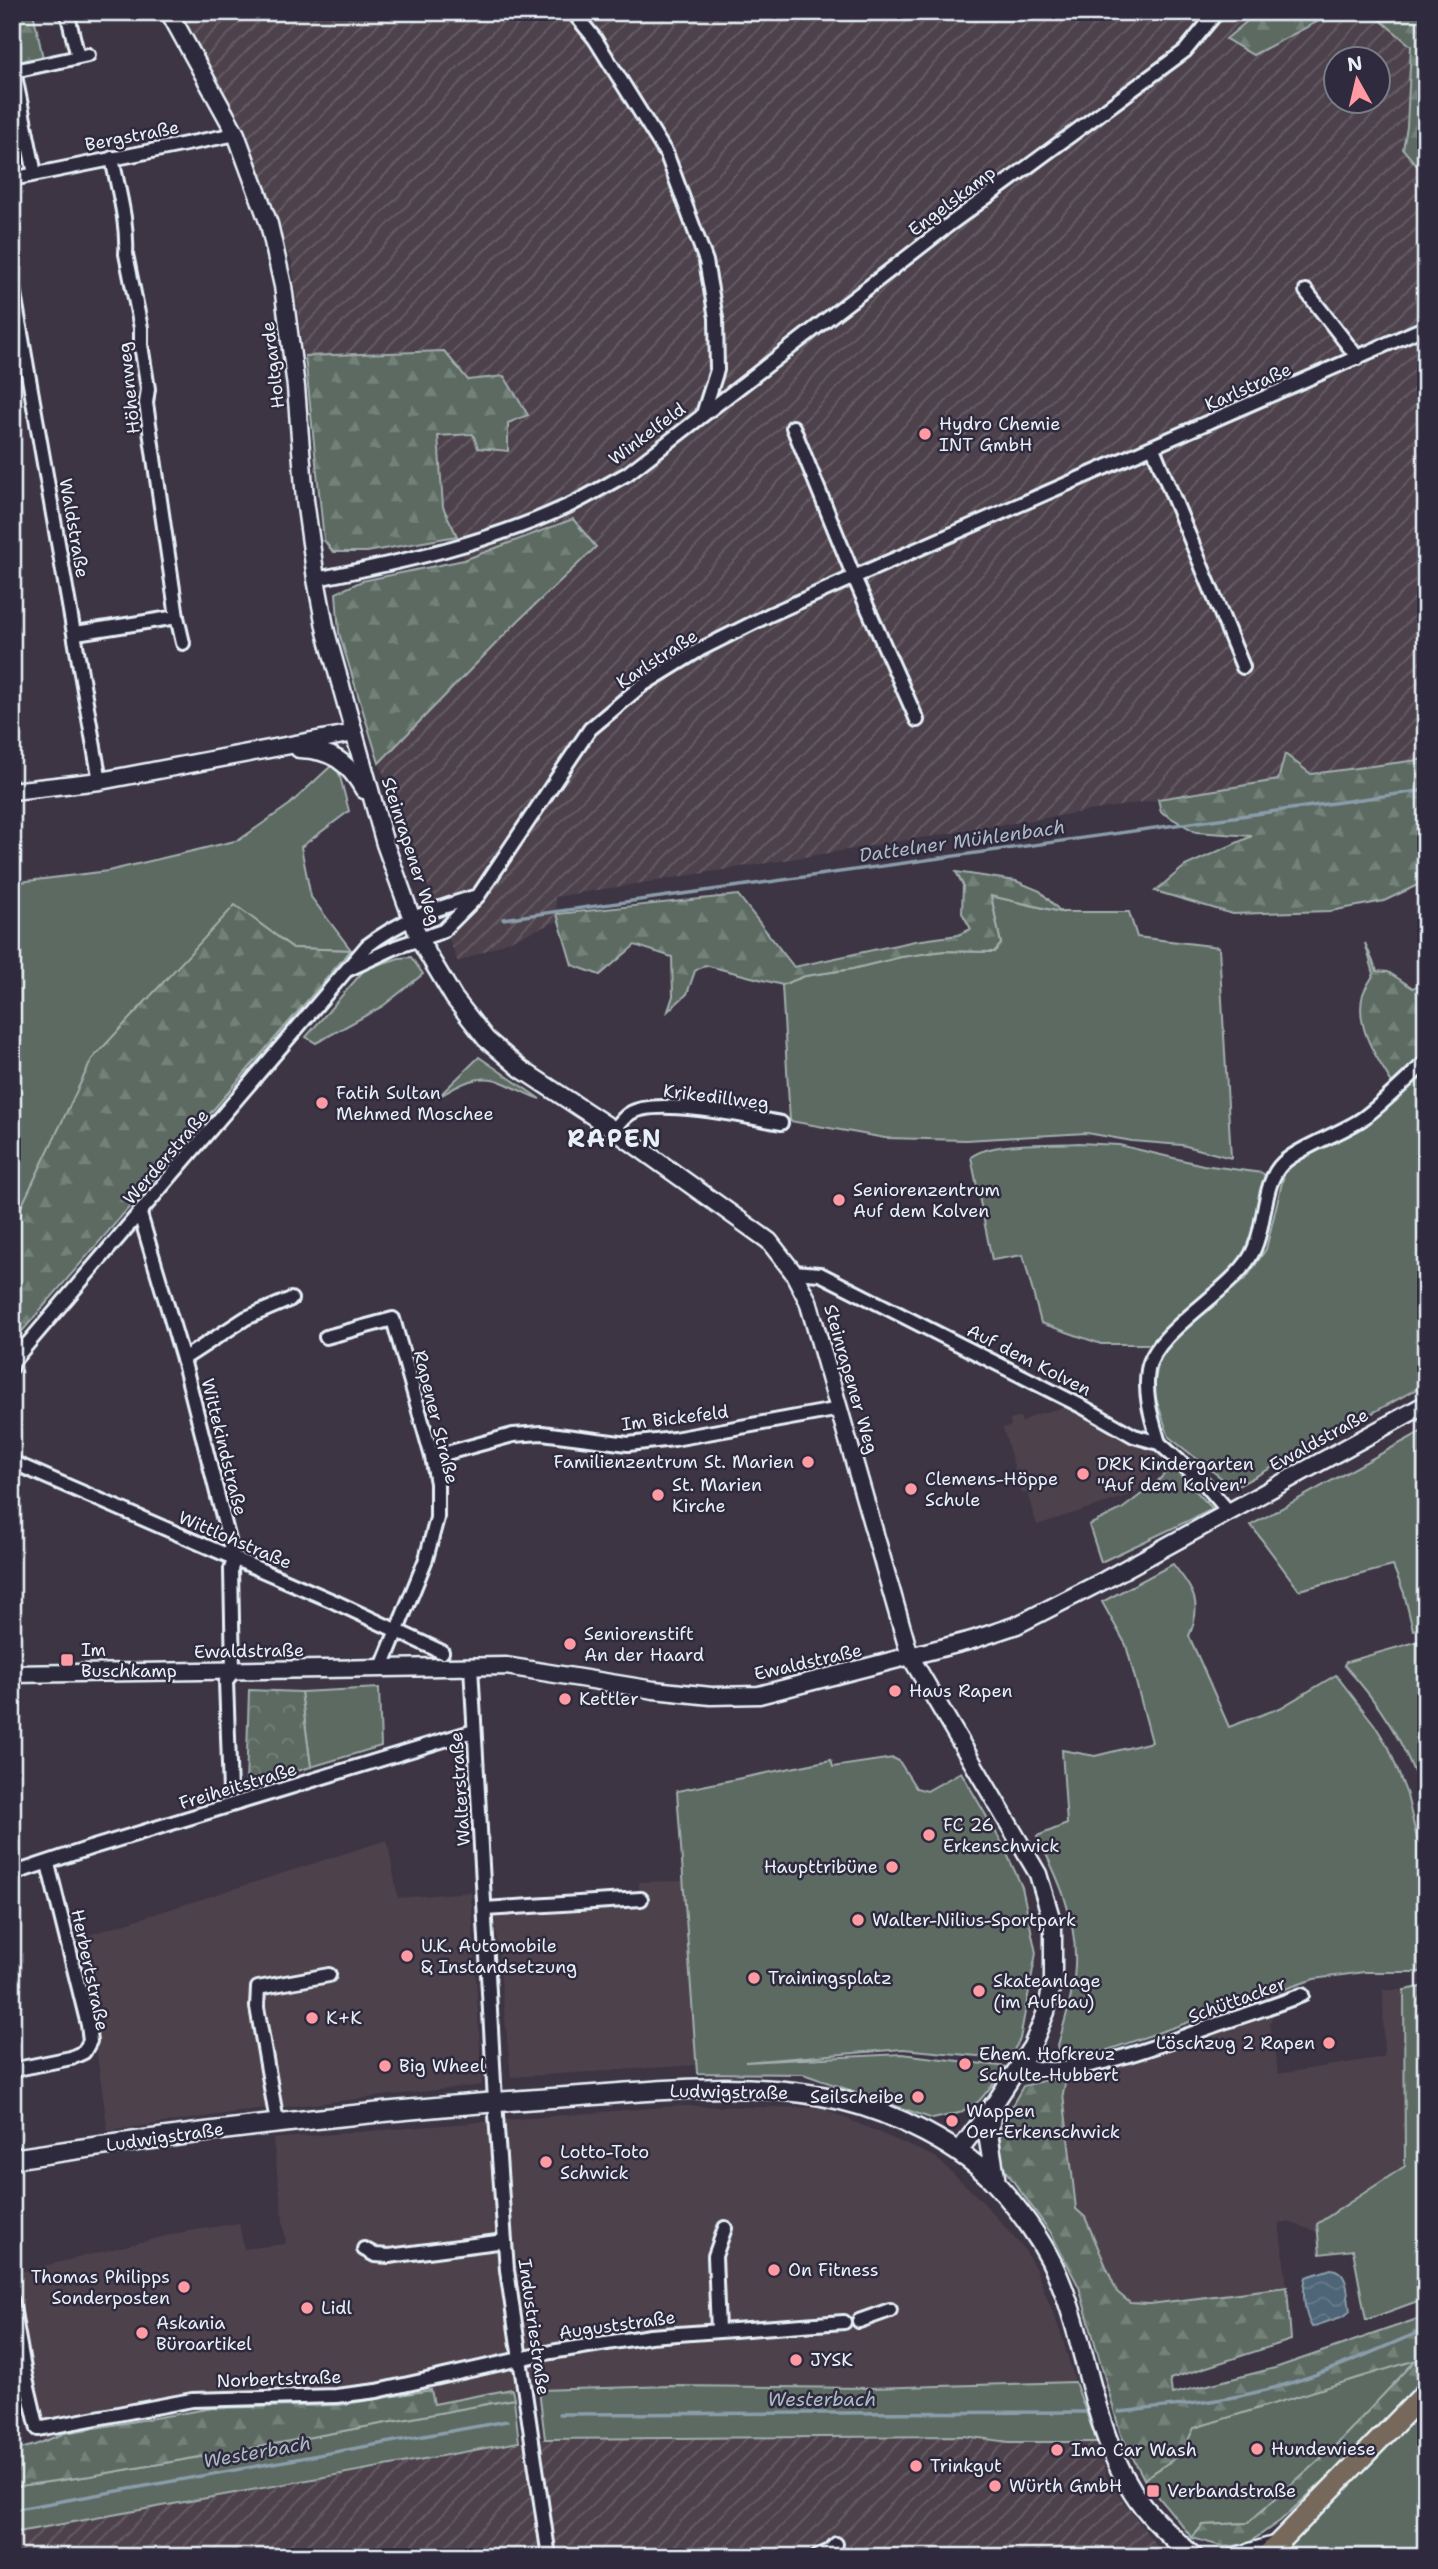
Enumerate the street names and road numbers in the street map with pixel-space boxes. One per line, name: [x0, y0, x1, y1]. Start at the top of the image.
street label: Bergstraße: [83, 115, 181, 157]
street label: Engelskamp: [903, 160, 1001, 242]
street label: Holtgarde: [256, 320, 290, 410]
street label: Höhenweg: [112, 341, 146, 435]
street label: Karlstraße: [1201, 357, 1295, 417]
street label: Winkelfeld: [604, 397, 690, 471]
street label: Waldstraße: [53, 476, 95, 580]
street label: Karlstraße: [612, 624, 702, 694]
street label: Steinrapener Weg: [376, 774, 446, 928]
street label: Krikedillweg: [662, 1079, 770, 1115]
street label: Werderstraße: [118, 1104, 214, 1210]
street label: Steinrapener Weg: [818, 1301, 884, 1457]
street label: Auf dem Kolven: [963, 1318, 1095, 1402]
street label: Rapener Straße: [408, 1348, 464, 1486]
street label: Wittekindstraße: [195, 1376, 253, 1518]
street label: Im Bickefeld: [620, 1400, 730, 1436]
street label: Ewaldstraße: [1265, 1403, 1373, 1477]
street label: Wittlohstraße: [175, 1505, 295, 1575]
street label: Ewaldstraße: [194, 1638, 304, 1664]
street label: Ewaldstraße: [752, 1638, 864, 1686]
street label: Walterstraße: [444, 1731, 476, 1847]
street label: Freiheitstraße: [176, 1757, 300, 1815]
street label: Herbertstraße: [65, 1907, 115, 2033]
street label: Schüttacker: [1185, 1971, 1289, 2029]
street label: Ludwigstraße: [669, 2079, 789, 2105]
street label: Ludwigstraße: [105, 2117, 225, 2157]
street label: Industriestraße: [513, 2257, 555, 2397]
street label: Auguststraße: [557, 2305, 677, 2345]
street label: Norbertstraße: [216, 2365, 342, 2393]

